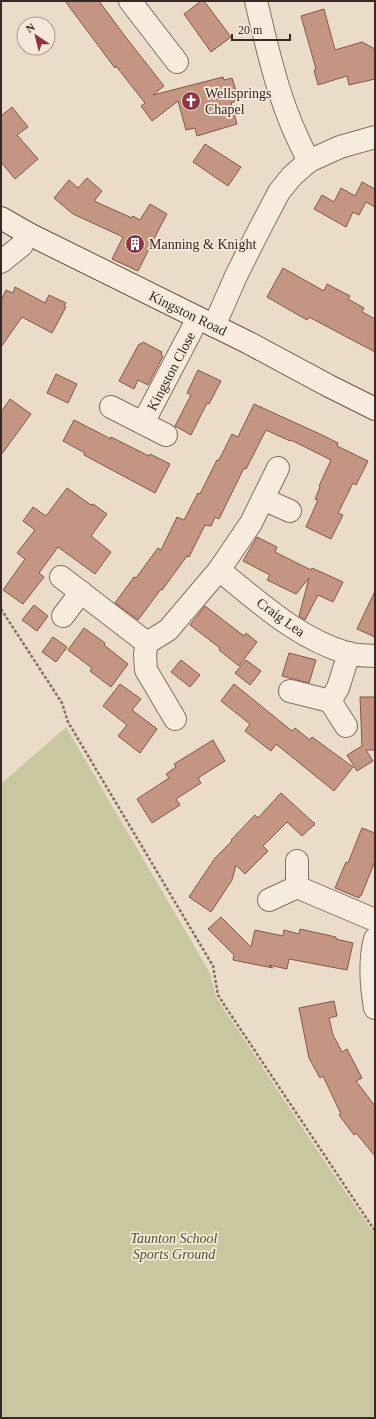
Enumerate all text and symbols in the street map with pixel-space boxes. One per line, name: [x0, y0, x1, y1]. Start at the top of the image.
north arrow: [16, 16, 56, 56]
scale bar: [232, 16, 290, 42]
text: N: [24, 21, 37, 35]
text: 20 m: [238, 23, 263, 37]
place label: Wellsprings Chapel: [205, 86, 272, 117]
church icon: Wellsprings Chapel: [180, 90, 202, 112]
building icon: Manning & Knight: [124, 233, 146, 255]
place label: Manning & Knight: [149, 237, 256, 252]
street label: Kingston Road: [147, 288, 229, 339]
street label: Kingston Close: [144, 329, 198, 413]
street label: Craig Lea: [254, 595, 308, 640]
park label: Taunton School Sports Ground: [131, 1231, 218, 1262]

